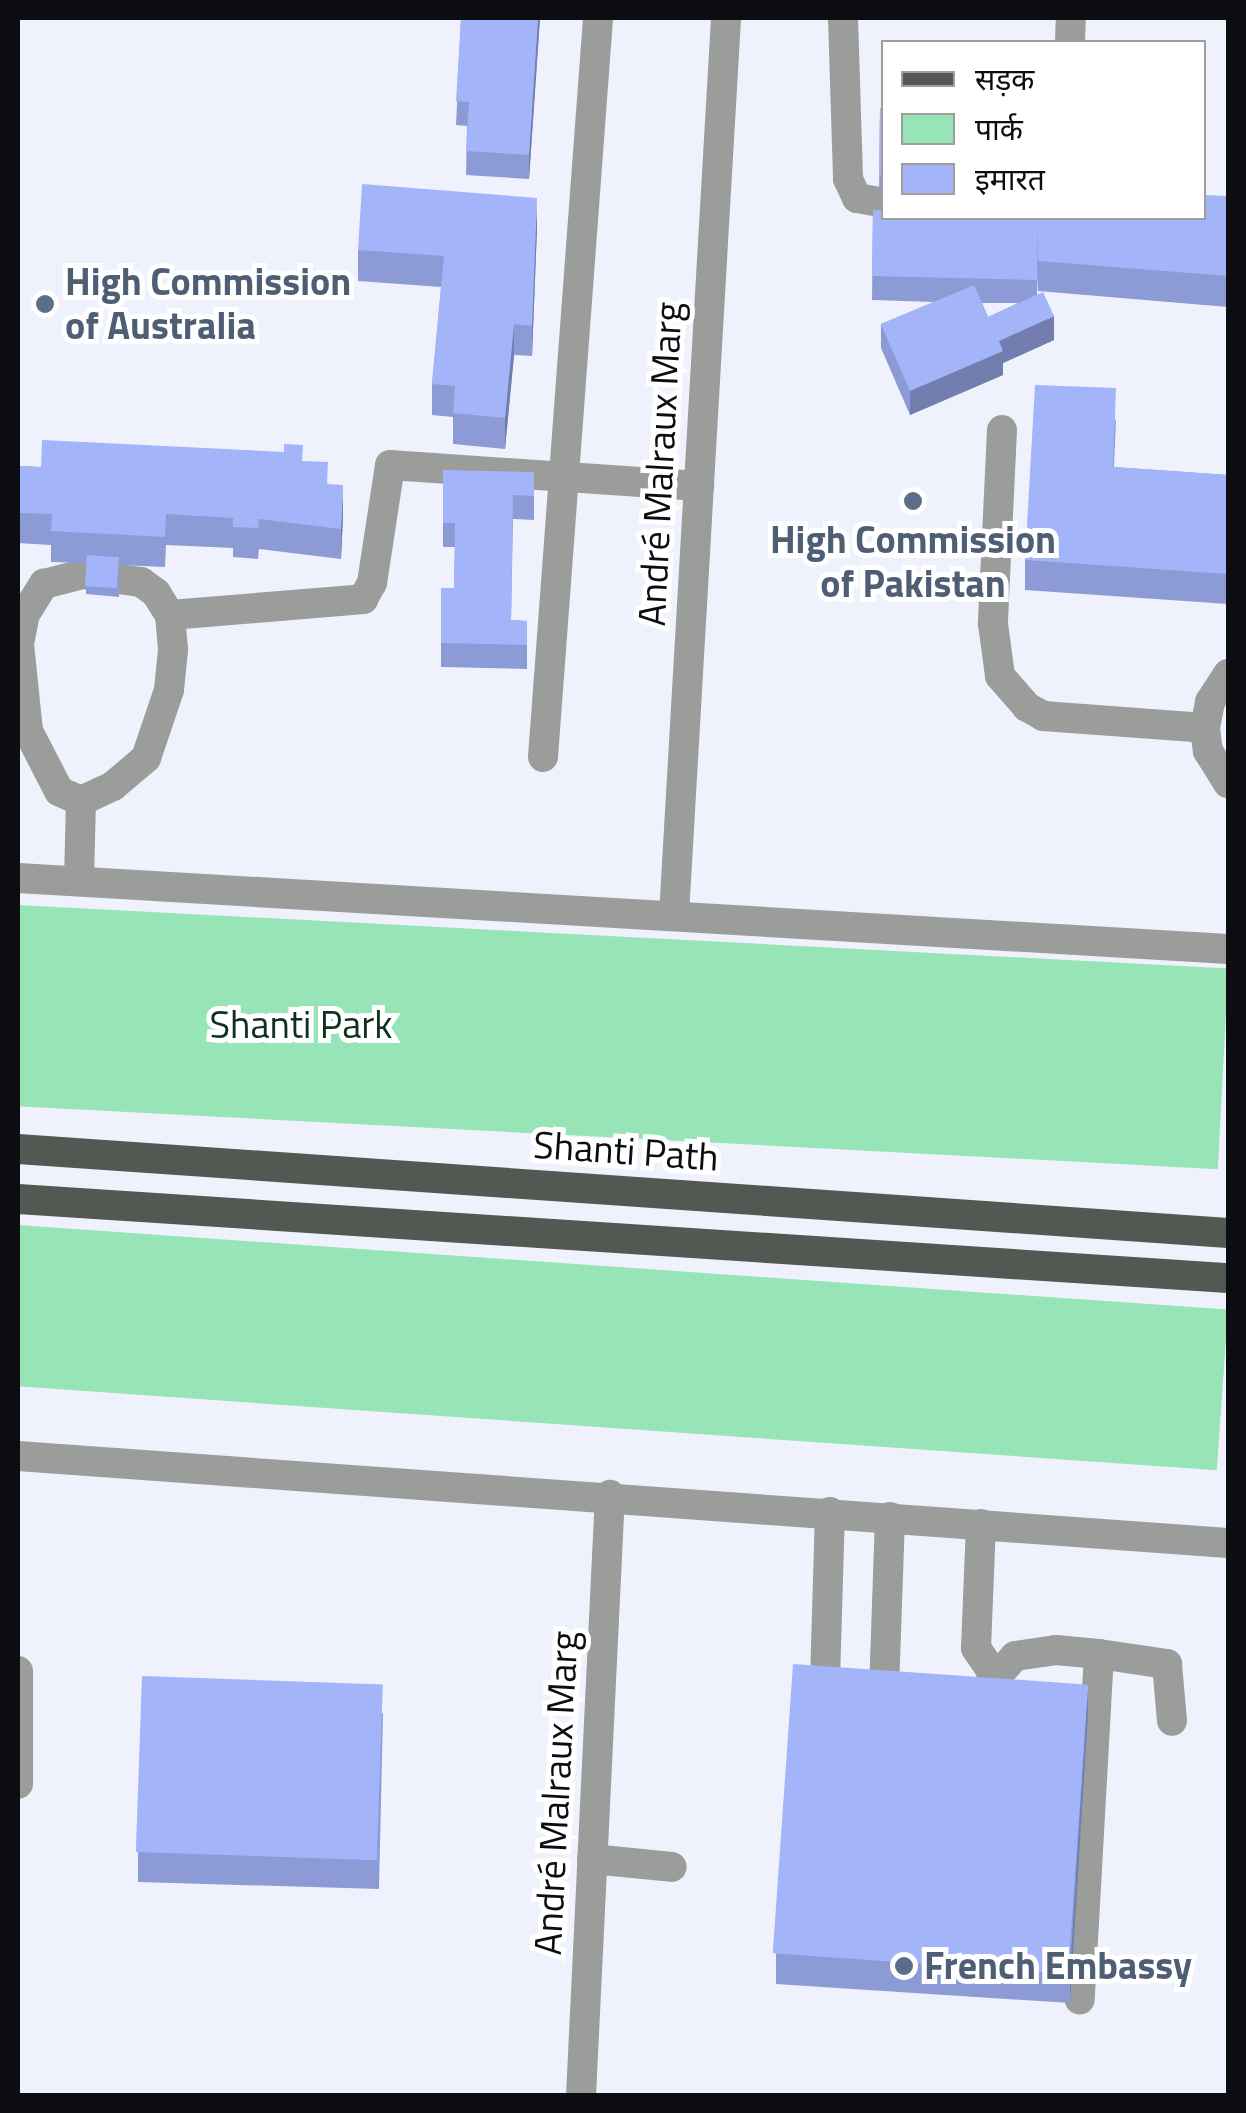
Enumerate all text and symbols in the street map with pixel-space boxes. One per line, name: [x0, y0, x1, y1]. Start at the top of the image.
legend: [881, 40, 1206, 220]
text: सड़क: [975, 56, 1034, 102]
text: पार्क: [975, 106, 1023, 152]
text: इमारत: [975, 156, 1045, 202]
place label: High Commission of Australia: [65, 259, 351, 348]
marker: High Commission of Australia: [34, 293, 56, 315]
street label: André Malraux Marg: [629, 301, 691, 627]
marker: High Commission of Pakistan: [902, 490, 924, 512]
place label: High Commission of Pakistan: [770, 517, 1056, 606]
park label: Shanti Park: [209, 1002, 393, 1048]
street label: Shanti Path: [532, 1122, 720, 1180]
street label: André Malraux Marg: [525, 1630, 587, 1956]
place label: French Embassy: [924, 1943, 1192, 1989]
marker: French Embassy: [893, 1955, 915, 1977]

